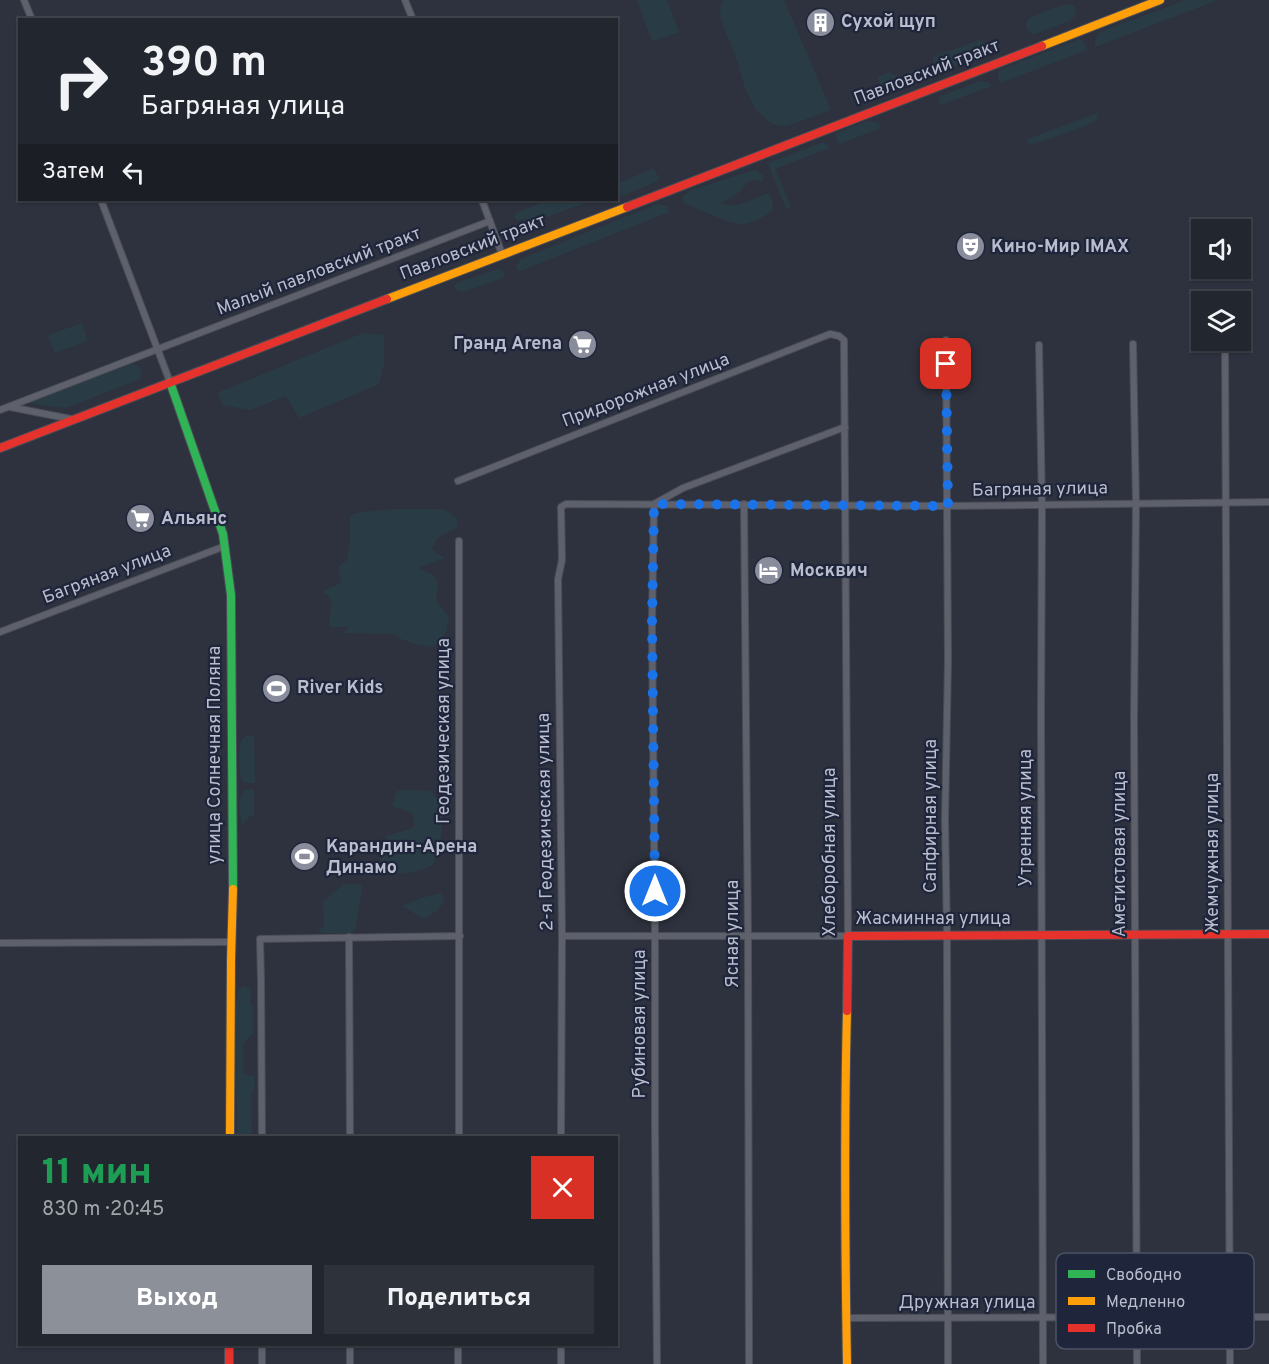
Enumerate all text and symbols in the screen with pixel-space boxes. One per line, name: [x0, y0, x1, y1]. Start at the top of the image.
building icon: Сухой щуп: [804, 6, 836, 38]
place label: Сухой щуп: [841, 11, 936, 34]
street label: Павловский тракт: [851, 35, 1003, 111]
text: 390 m: [141, 38, 267, 91]
icon: right: [42, 42, 120, 120]
text: Багряная улица: [141, 90, 345, 124]
icon: left: [117, 156, 150, 189]
text: Затем: [42, 159, 105, 186]
street label: Павловский тракт: [397, 210, 549, 286]
map controls: [1191, 219, 1251, 351]
button: sound: [1191, 219, 1251, 279]
street label: Малый павловский тракт: [214, 222, 424, 322]
theatre icon: Кино-Мир IMAX: [954, 231, 986, 263]
place label: Кино-Мир IMAX: [991, 236, 1129, 259]
button: layers: [1191, 291, 1251, 351]
supermarket icon: Гранд Arena: [567, 328, 599, 360]
place label: Гранд Arena: [453, 333, 562, 356]
pin: [920, 338, 971, 389]
icon: arrive: [929, 347, 962, 380]
street label: Придорожная улица: [559, 348, 733, 434]
street label: Багряная улица: [972, 477, 1108, 503]
supermarket icon: Альянс: [124, 503, 156, 535]
place label: Альянс: [161, 508, 227, 531]
street label: Багряная улица: [39, 540, 175, 610]
hotel icon: Москвич: [753, 555, 785, 587]
place label: Москвич: [790, 560, 868, 583]
street label: Геодезическая улица: [433, 638, 456, 824]
street label: улица Солнечная Поляна: [204, 646, 227, 864]
sports icon: River Kids: [260, 672, 292, 704]
place label: River Kids: [297, 677, 383, 700]
street label: 2-я Геодезическая улица: [533, 713, 559, 931]
street label: Сапфирная улица: [920, 739, 943, 893]
street label: Утренняя улица: [1015, 749, 1038, 887]
street label: Хлеборобная улица: [819, 767, 842, 937]
street label: Аметистовая улица: [1109, 771, 1132, 937]
street label: Жемчужная улица: [1202, 773, 1225, 933]
place label: Карандин-Арена Динамо: [326, 836, 477, 880]
sports icon: Карандин-Арена Динамо: [289, 841, 321, 873]
position arrow: [623, 859, 687, 923]
street label: Ясная улица: [722, 880, 745, 988]
street label: Жасминная улица: [855, 908, 1011, 931]
street label: Рубиновая улица: [629, 949, 652, 1099]
text: 11 мин: [42, 1151, 152, 1197]
button: close: [531, 1156, 594, 1219]
text: 830 m · 20:45: [42, 1197, 164, 1223]
legend: [1056, 1253, 1254, 1349]
button: Выход: [42, 1265, 312, 1334]
button: Поделиться: [324, 1265, 594, 1334]
text: Свободно: [1106, 1266, 1182, 1286]
street label: Дружная улица: [898, 1292, 1036, 1315]
text: Медленно: [1106, 1293, 1185, 1313]
text: Пробка: [1106, 1320, 1162, 1340]

